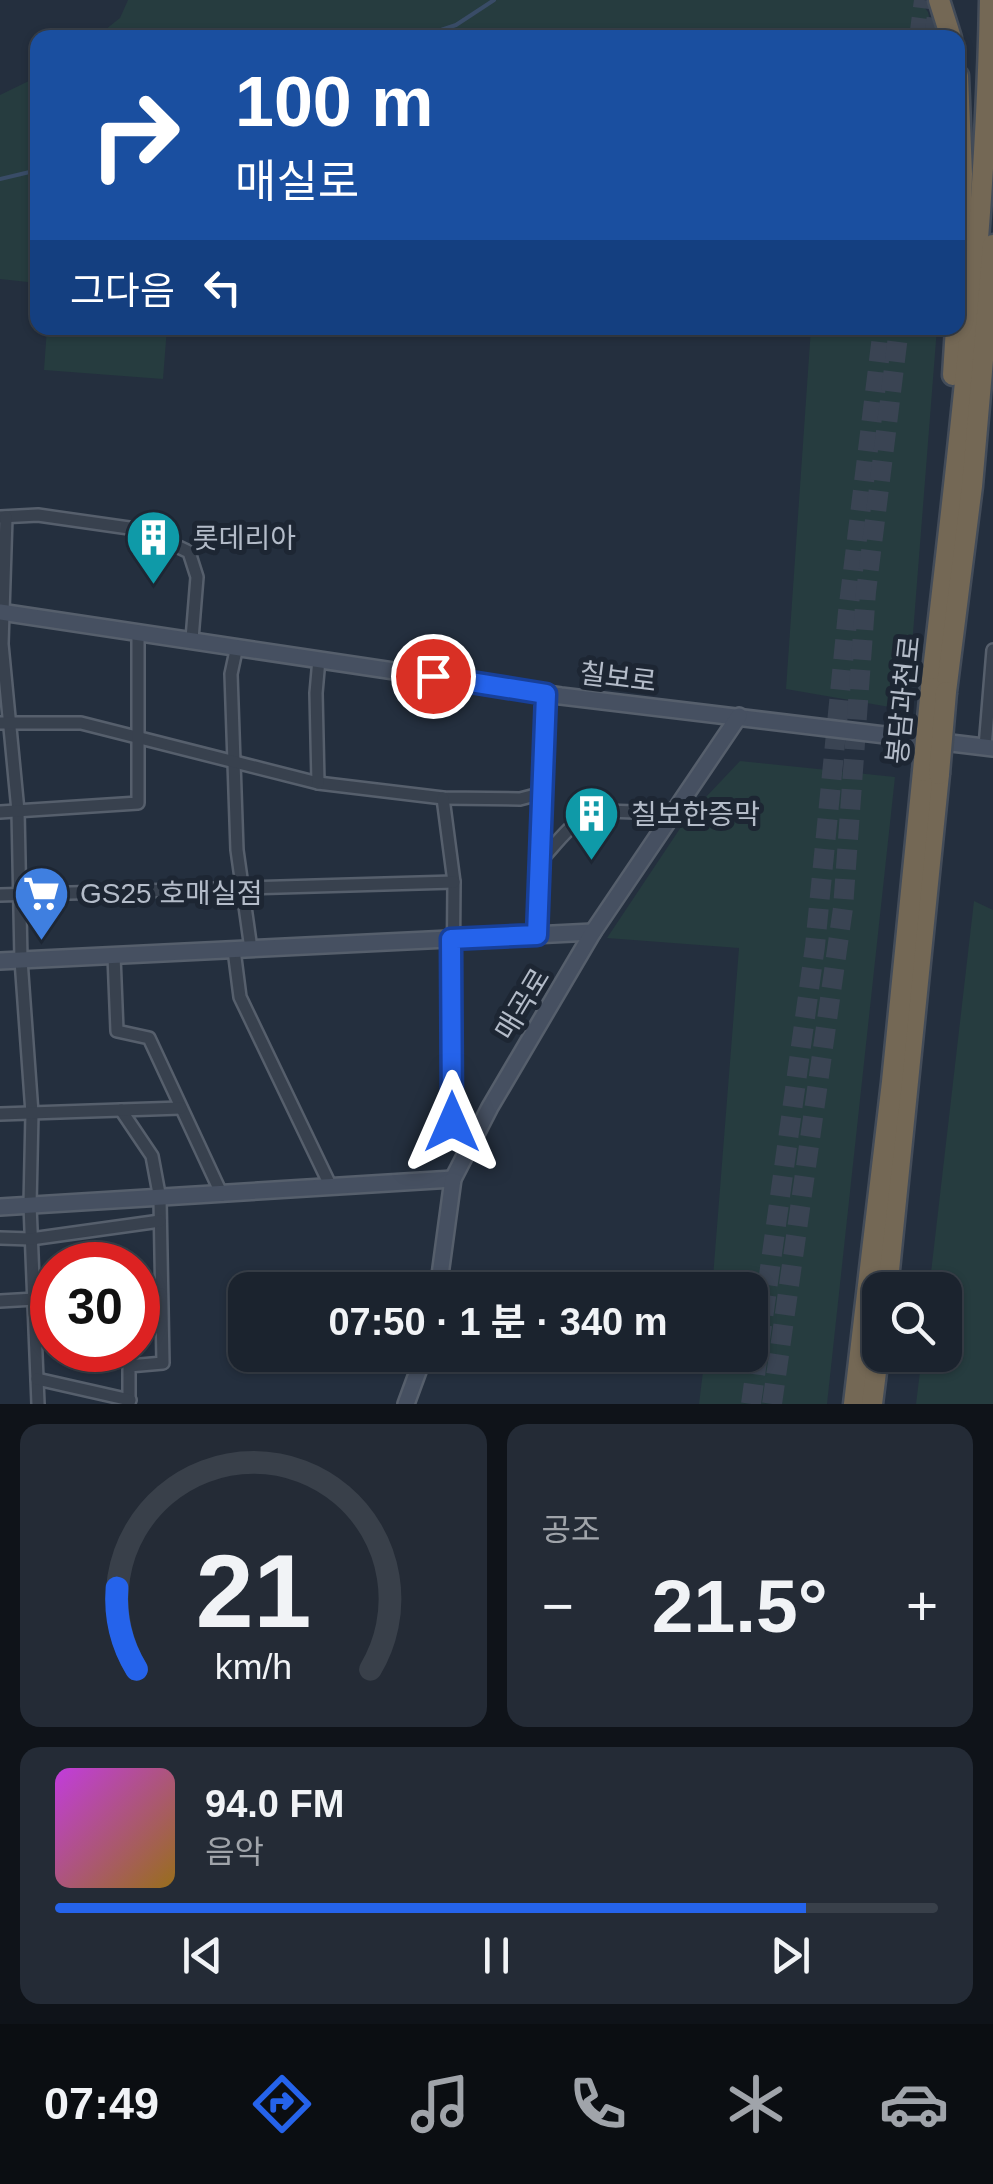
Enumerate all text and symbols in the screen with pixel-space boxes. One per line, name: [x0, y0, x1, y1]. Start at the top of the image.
text: 100 m: [235, 63, 433, 141]
icon: right: [70, 70, 200, 200]
text: 매실로: [235, 156, 359, 207]
icon: left: [195, 260, 250, 315]
text: 그다음: [70, 270, 175, 312]
building icon: 롯데리아: [124, 508, 184, 587]
place label: 롯데리아: [193, 523, 296, 554]
pin: [391, 634, 476, 719]
street label: 봉담과천로: [881, 634, 926, 766]
icon: arrive: [406, 649, 461, 704]
street label: 칠보로: [578, 657, 658, 698]
building icon: 칠보한증막: [562, 784, 622, 863]
place label: 칠보한증막: [631, 799, 760, 830]
supermarket icon: GS25 호매실점: [11, 863, 71, 942]
place label: GS25 호매실점: [80, 878, 262, 909]
street label: 매곡로: [489, 963, 556, 1045]
position arrow: [400, 1070, 504, 1174]
speed limit sign: 30: [30, 1242, 160, 1372]
map controls: [862, 1272, 962, 1372]
button: search: [862, 1272, 962, 1372]
text: 07:50 · 1 분 · 340 m: [328, 1301, 668, 1343]
text: 공조: [542, 1512, 600, 1548]
text: 21: [195, 1533, 311, 1649]
text: 21.5°: [652, 1564, 828, 1648]
text: −: [542, 1575, 574, 1637]
text: +: [906, 1575, 938, 1637]
text: km/h: [215, 1647, 292, 1687]
text: 94.0 FM: [205, 1783, 344, 1825]
text: 음악: [205, 1834, 264, 1870]
icon: previous: [175, 1928, 230, 1983]
icon: pause: [469, 1928, 524, 1983]
icon: next: [763, 1928, 818, 1983]
icon: directions: [247, 2069, 317, 2139]
icon: music: [405, 2069, 475, 2139]
icon: phone: [563, 2069, 633, 2139]
icon: climate: [721, 2069, 791, 2139]
icon: car: [879, 2069, 949, 2139]
text: 07:49: [44, 2078, 159, 2129]

